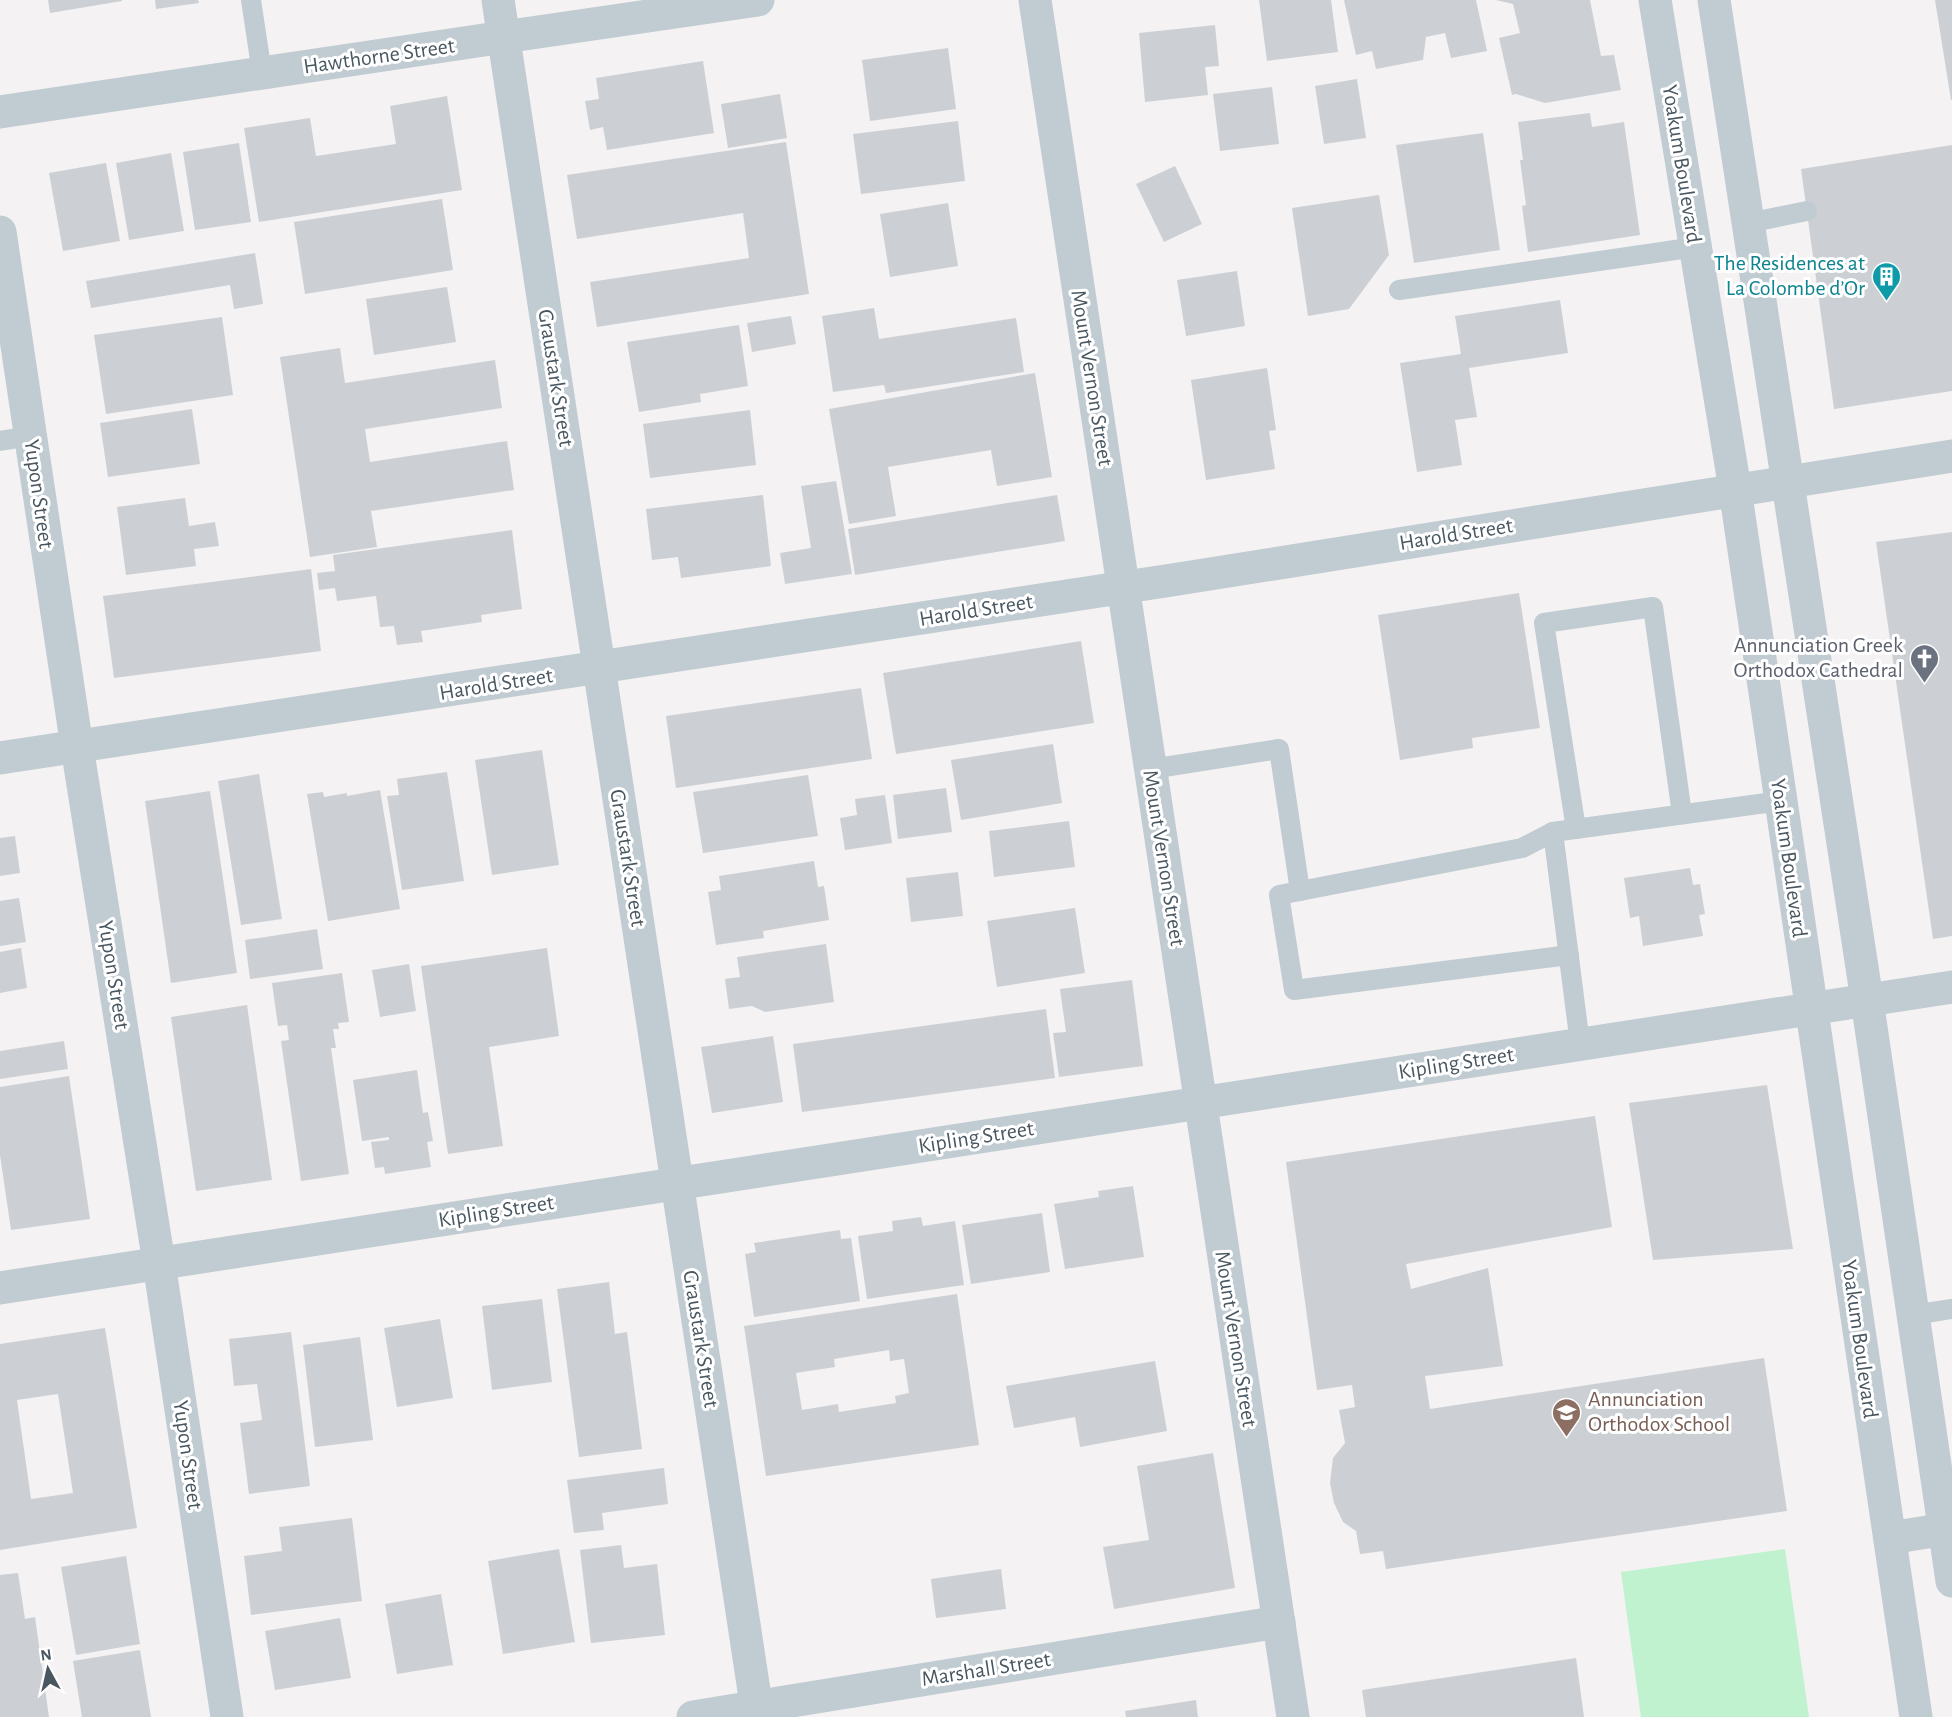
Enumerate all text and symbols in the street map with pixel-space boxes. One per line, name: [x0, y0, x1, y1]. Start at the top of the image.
street label: Hawthorne Street: [302, 35, 456, 77]
street label: Yoakum Boulevard: [1659, 83, 1705, 245]
place label: The Residences at La Colombe d’Or: [1714, 252, 1865, 299]
building icon: The Residences at La Colombe d’Or: [1870, 260, 1902, 302]
street label: Mount Vernon Street: [1067, 288, 1117, 468]
street label: Graustark Street: [534, 308, 578, 448]
street label: Yupon Street: [20, 438, 58, 550]
street label: Harold Street: [1398, 514, 1514, 554]
street label: Harold Street: [918, 590, 1034, 630]
place label: Annunciation Greek Orthodox Cathedral: [1734, 634, 1903, 681]
church icon: Annunciation Greek Orthodox Cathedral: [1908, 642, 1940, 684]
street label: Harold Street: [438, 664, 554, 704]
street label: Mount Vernon Street: [1139, 768, 1189, 948]
street label: Yoakum Boulevard: [1767, 777, 1811, 939]
street label: Graustark Street: [606, 788, 650, 928]
street label: Yupon Street: [95, 919, 133, 1031]
street label: Kipling Street: [1397, 1043, 1515, 1083]
street label: Kipling Street: [917, 1117, 1035, 1157]
street label: Kipling Street: [437, 1191, 555, 1231]
street label: Mount Vernon Street: [1211, 1249, 1261, 1429]
street label: Yoakum Boulevard: [1838, 1258, 1882, 1420]
street label: Graustark Street: [679, 1269, 723, 1409]
place label: Annunciation Orthodox School: [1588, 1388, 1730, 1435]
school or university icon: Annunciation Orthodox School: [1551, 1396, 1583, 1438]
street label: Yupon Street: [169, 1399, 207, 1511]
north arrow: [18, 1639, 78, 1699]
text: N: [39, 1646, 53, 1664]
street label: Marshall Street: [920, 1648, 1052, 1690]

